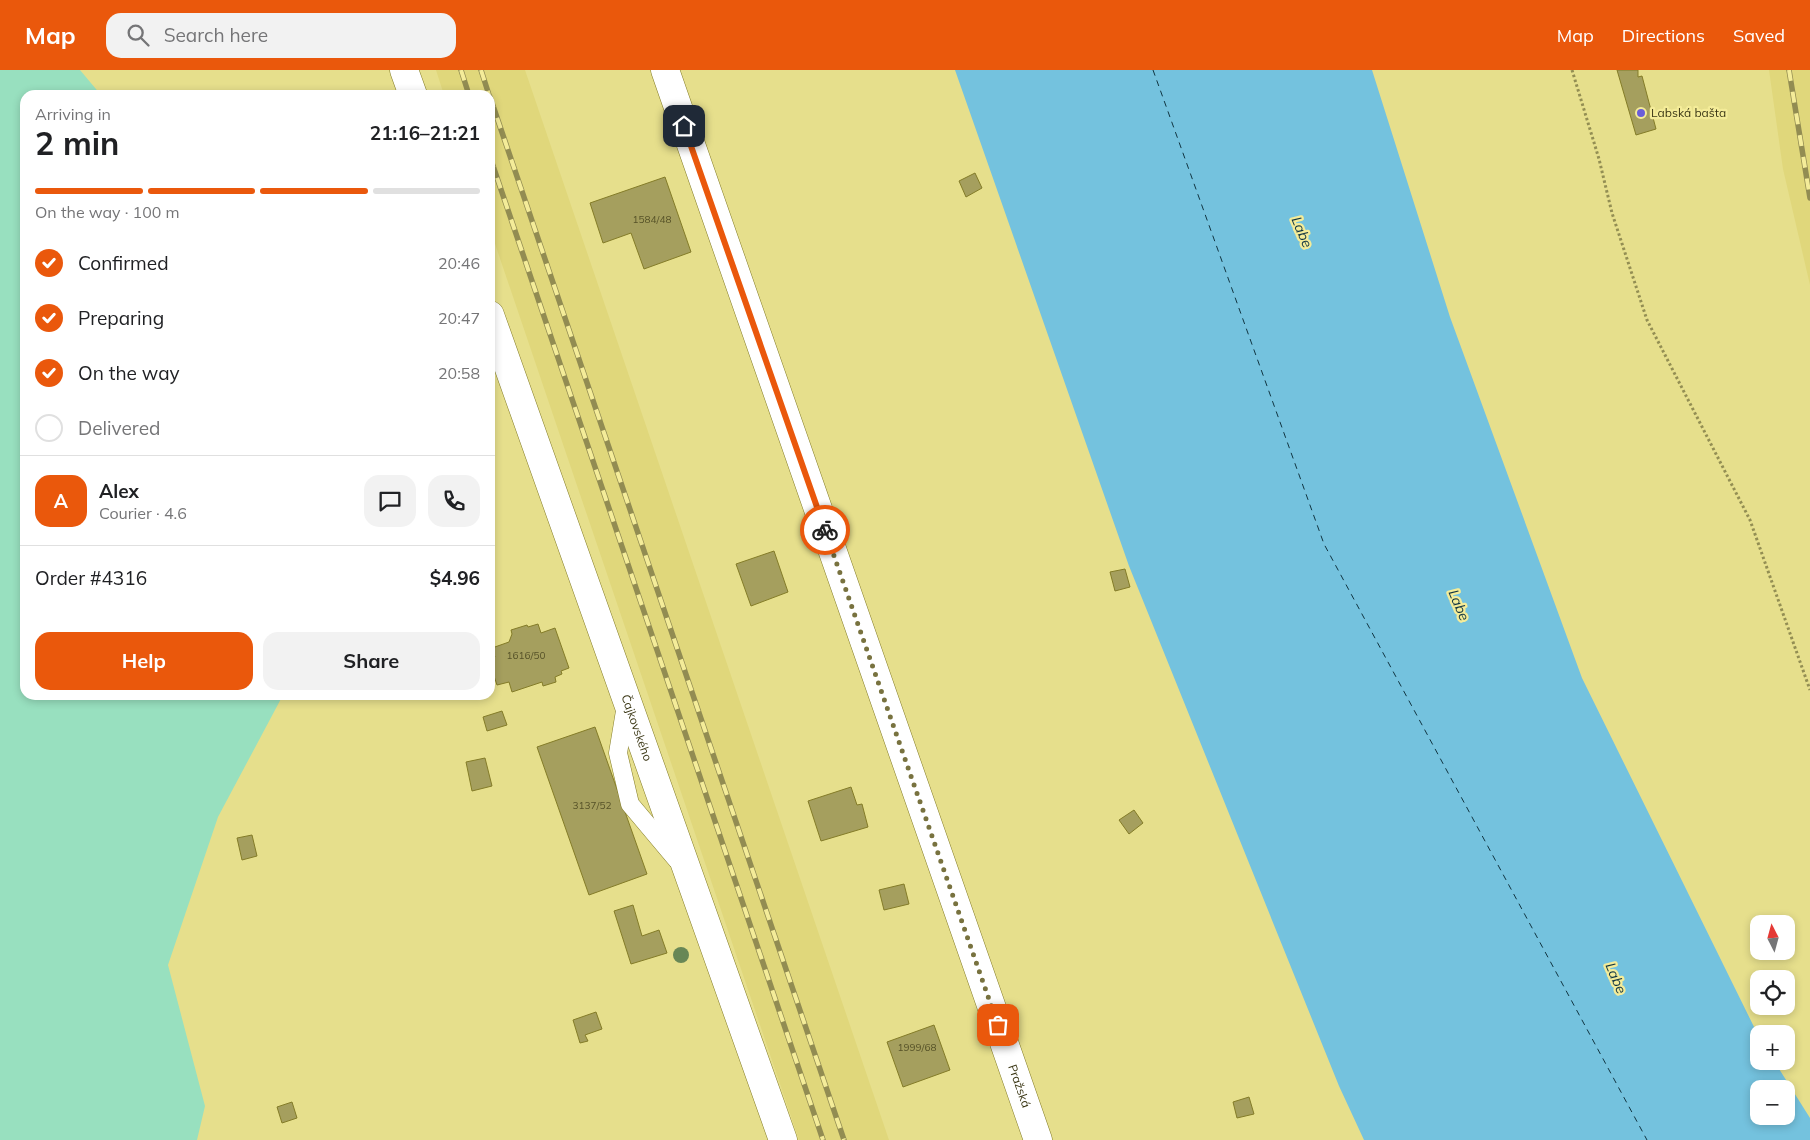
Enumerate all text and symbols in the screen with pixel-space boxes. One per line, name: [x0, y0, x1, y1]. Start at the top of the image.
search box: [106, 13, 456, 58]
text: Map: [25, 20, 76, 50]
icon: search: [124, 21, 152, 49]
text: Search here: [164, 23, 268, 47]
text: Map: [1557, 24, 1594, 47]
text: Directions: [1622, 24, 1705, 47]
text: Saved: [1733, 24, 1785, 47]
text: Arriving in: [35, 104, 111, 124]
pin: [663, 105, 705, 147]
place label: Labská bašta: [1651, 105, 1726, 120]
marker: Labská bašta: [1635, 107, 1647, 119]
icon: home: [670, 112, 698, 140]
text: 21:16–21:21: [370, 121, 480, 145]
text: 2 min: [35, 123, 119, 163]
text: On the way · 100 m: [35, 202, 180, 222]
house number: 1584/48: [633, 213, 671, 226]
water label: Labe: [1287, 214, 1317, 251]
icon: check: [35, 249, 63, 277]
text: Confirmed: [78, 251, 169, 275]
text: 20:46: [438, 253, 480, 273]
icon: check: [35, 304, 63, 332]
text: Preparing: [78, 306, 164, 330]
text: 20:47: [438, 308, 480, 328]
icon: check: [35, 359, 63, 387]
text: On the way: [78, 361, 180, 385]
text: 20:58: [438, 363, 480, 383]
text: Delivered: [78, 416, 160, 440]
button: chat: [364, 475, 416, 527]
button: phone: [428, 475, 480, 527]
text: Alex: [99, 479, 139, 503]
text: A: [54, 489, 68, 513]
text: Courier · 4.6: [99, 503, 187, 523]
courier: [800, 505, 850, 555]
icon: bike: [811, 516, 839, 544]
text: Order #4316: [35, 566, 147, 590]
text: $4.96: [430, 566, 480, 590]
water label: Labe: [1444, 587, 1474, 624]
button: Help: [35, 632, 253, 690]
button: Share: [263, 632, 480, 690]
house number: 1616/50: [507, 649, 545, 662]
street label: Čajkovského: [618, 692, 656, 763]
house number: 3137/52: [573, 799, 611, 812]
north arrow: [1750, 915, 1795, 960]
map controls: [1750, 915, 1795, 1125]
water label: Labe: [1601, 960, 1631, 997]
button: locate: [1750, 970, 1795, 1015]
pin: [977, 1004, 1019, 1046]
icon: bag: [984, 1011, 1012, 1039]
button: +: [1750, 1025, 1795, 1070]
house number: 1999/68: [898, 1041, 936, 1054]
street label: Pražská: [1005, 1062, 1034, 1109]
button: −: [1750, 1080, 1795, 1125]

